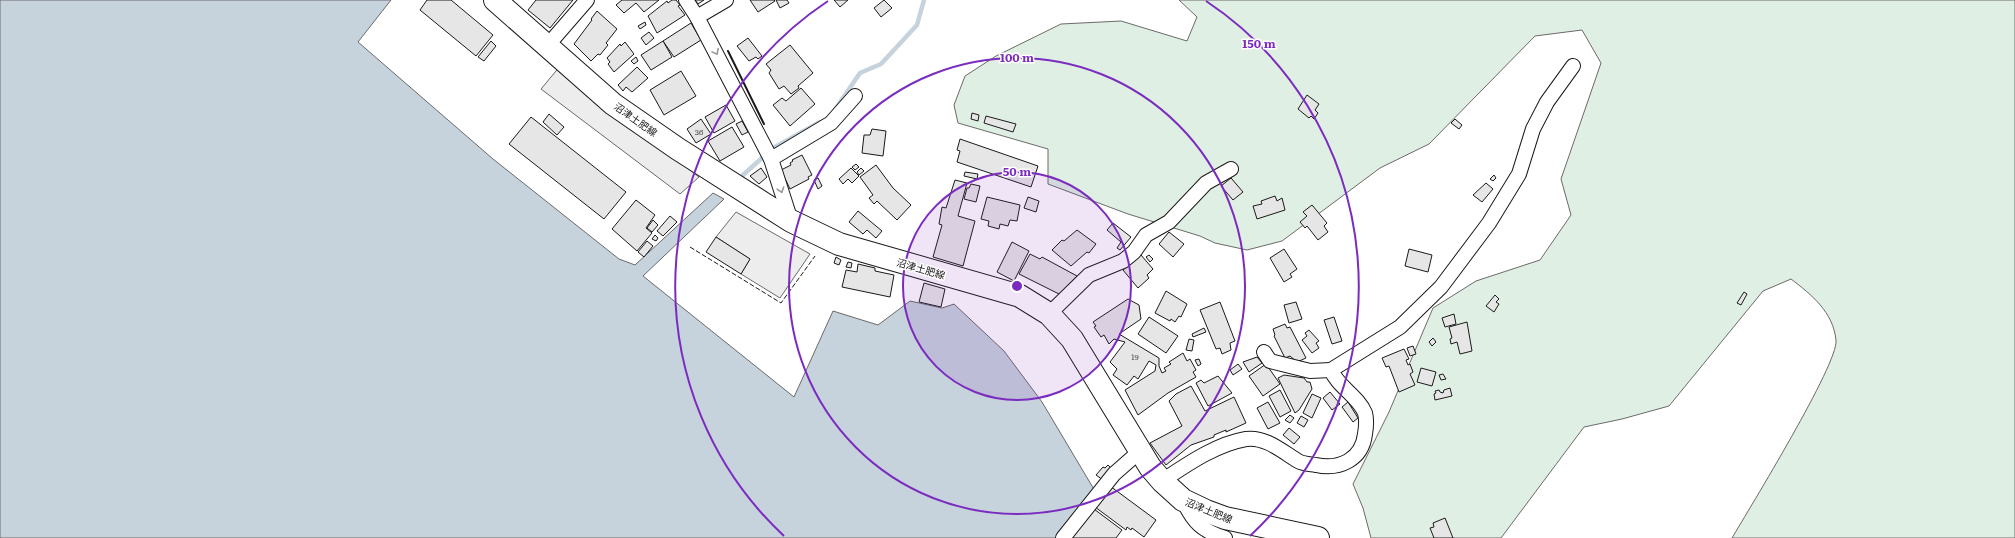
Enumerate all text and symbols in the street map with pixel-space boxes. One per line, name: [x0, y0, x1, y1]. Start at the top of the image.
text: 150 m: [1242, 34, 1276, 52]
one-way arrow: [711, 48, 718, 55]
text: 100 m: [1000, 48, 1034, 66]
street label: 沼津土肥線: [611, 99, 661, 139]
house number: 36: [695, 126, 704, 137]
text: 50 m: [1003, 162, 1031, 180]
one-way arrow: [776, 186, 784, 193]
street label: 沼津土肥線: [895, 254, 947, 282]
centre of rings: [1010, 279, 1024, 293]
house number: 19: [1131, 351, 1139, 362]
street label: 沼津土肥線: [1183, 494, 1235, 526]

